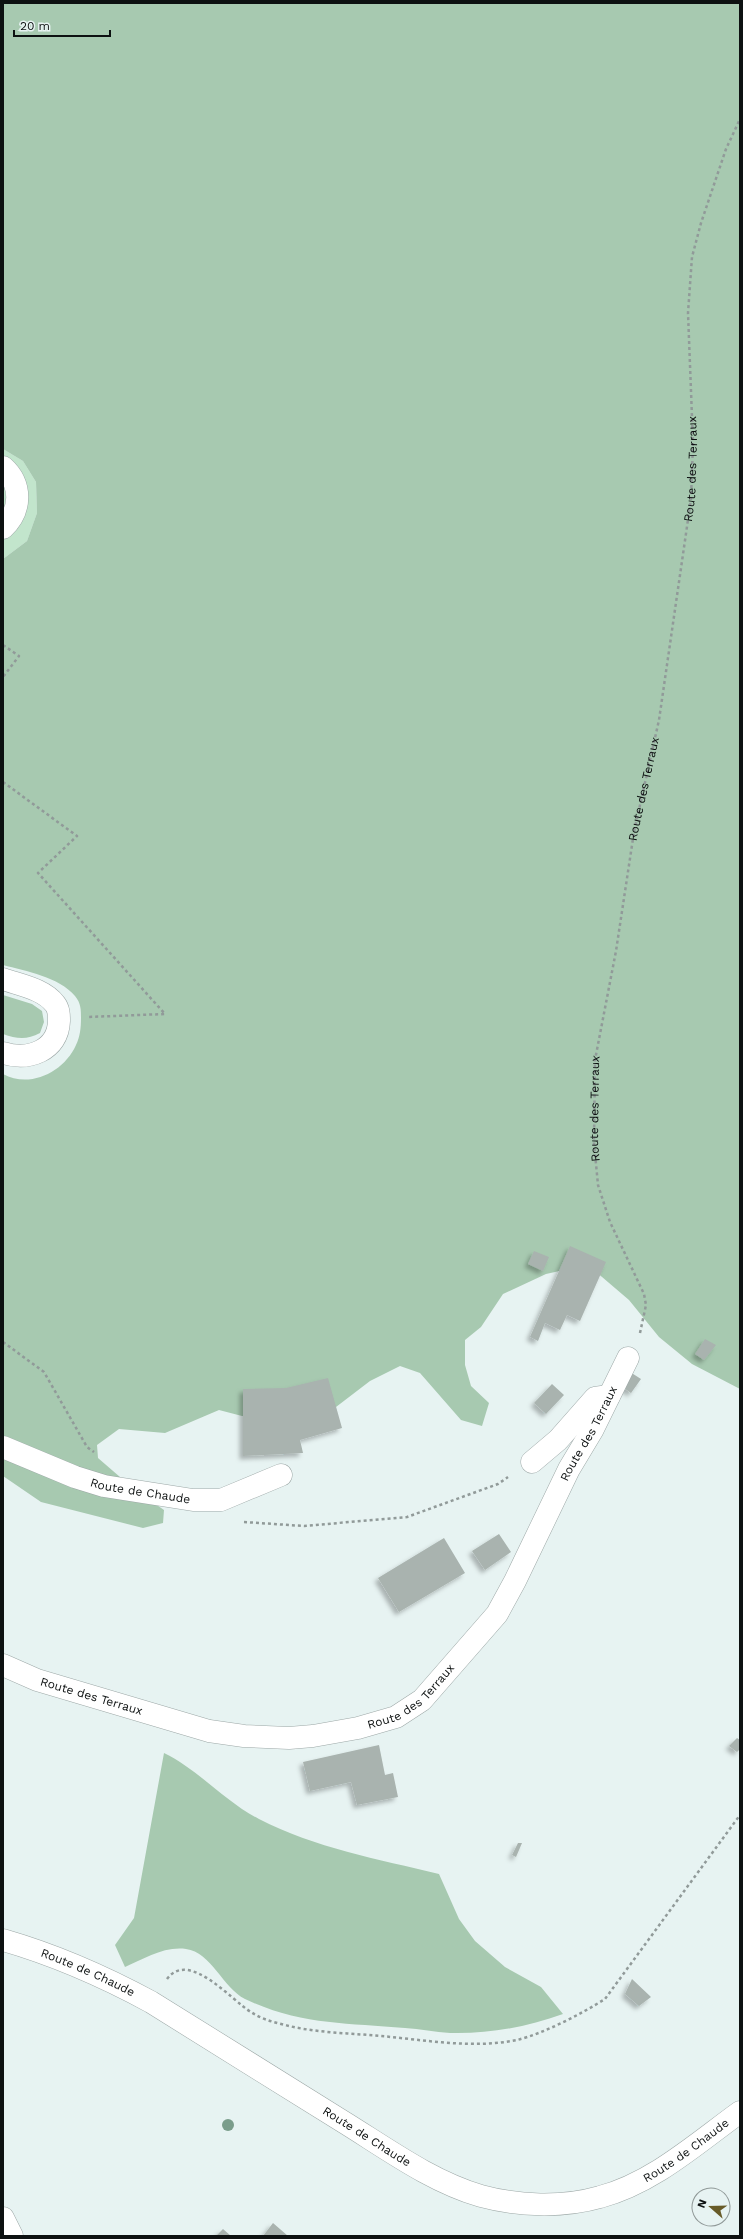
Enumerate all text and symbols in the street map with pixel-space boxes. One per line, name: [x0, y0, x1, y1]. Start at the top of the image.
scale bar: [14, 12, 110, 38]
text: 20 m: [20, 19, 50, 33]
street label: Route des Terraux: [681, 416, 700, 523]
street label: Route des Terraux: [626, 736, 662, 842]
street label: Route des Terraux: [587, 1054, 603, 1162]
street label: Route des Terraux: [557, 1384, 620, 1483]
street label: Route de Chaude: [89, 1475, 191, 1506]
street label: Route des Terraux: [366, 1661, 457, 1732]
street label: Route des Terraux: [39, 1674, 144, 1718]
street label: Route de Chaude: [39, 1946, 137, 1999]
street label: Route de Chaude: [320, 2104, 413, 2170]
street label: Route de Chaude: [641, 2116, 732, 2185]
north arrow: [691, 2187, 731, 2227]
text: N: [695, 2198, 710, 2210]

